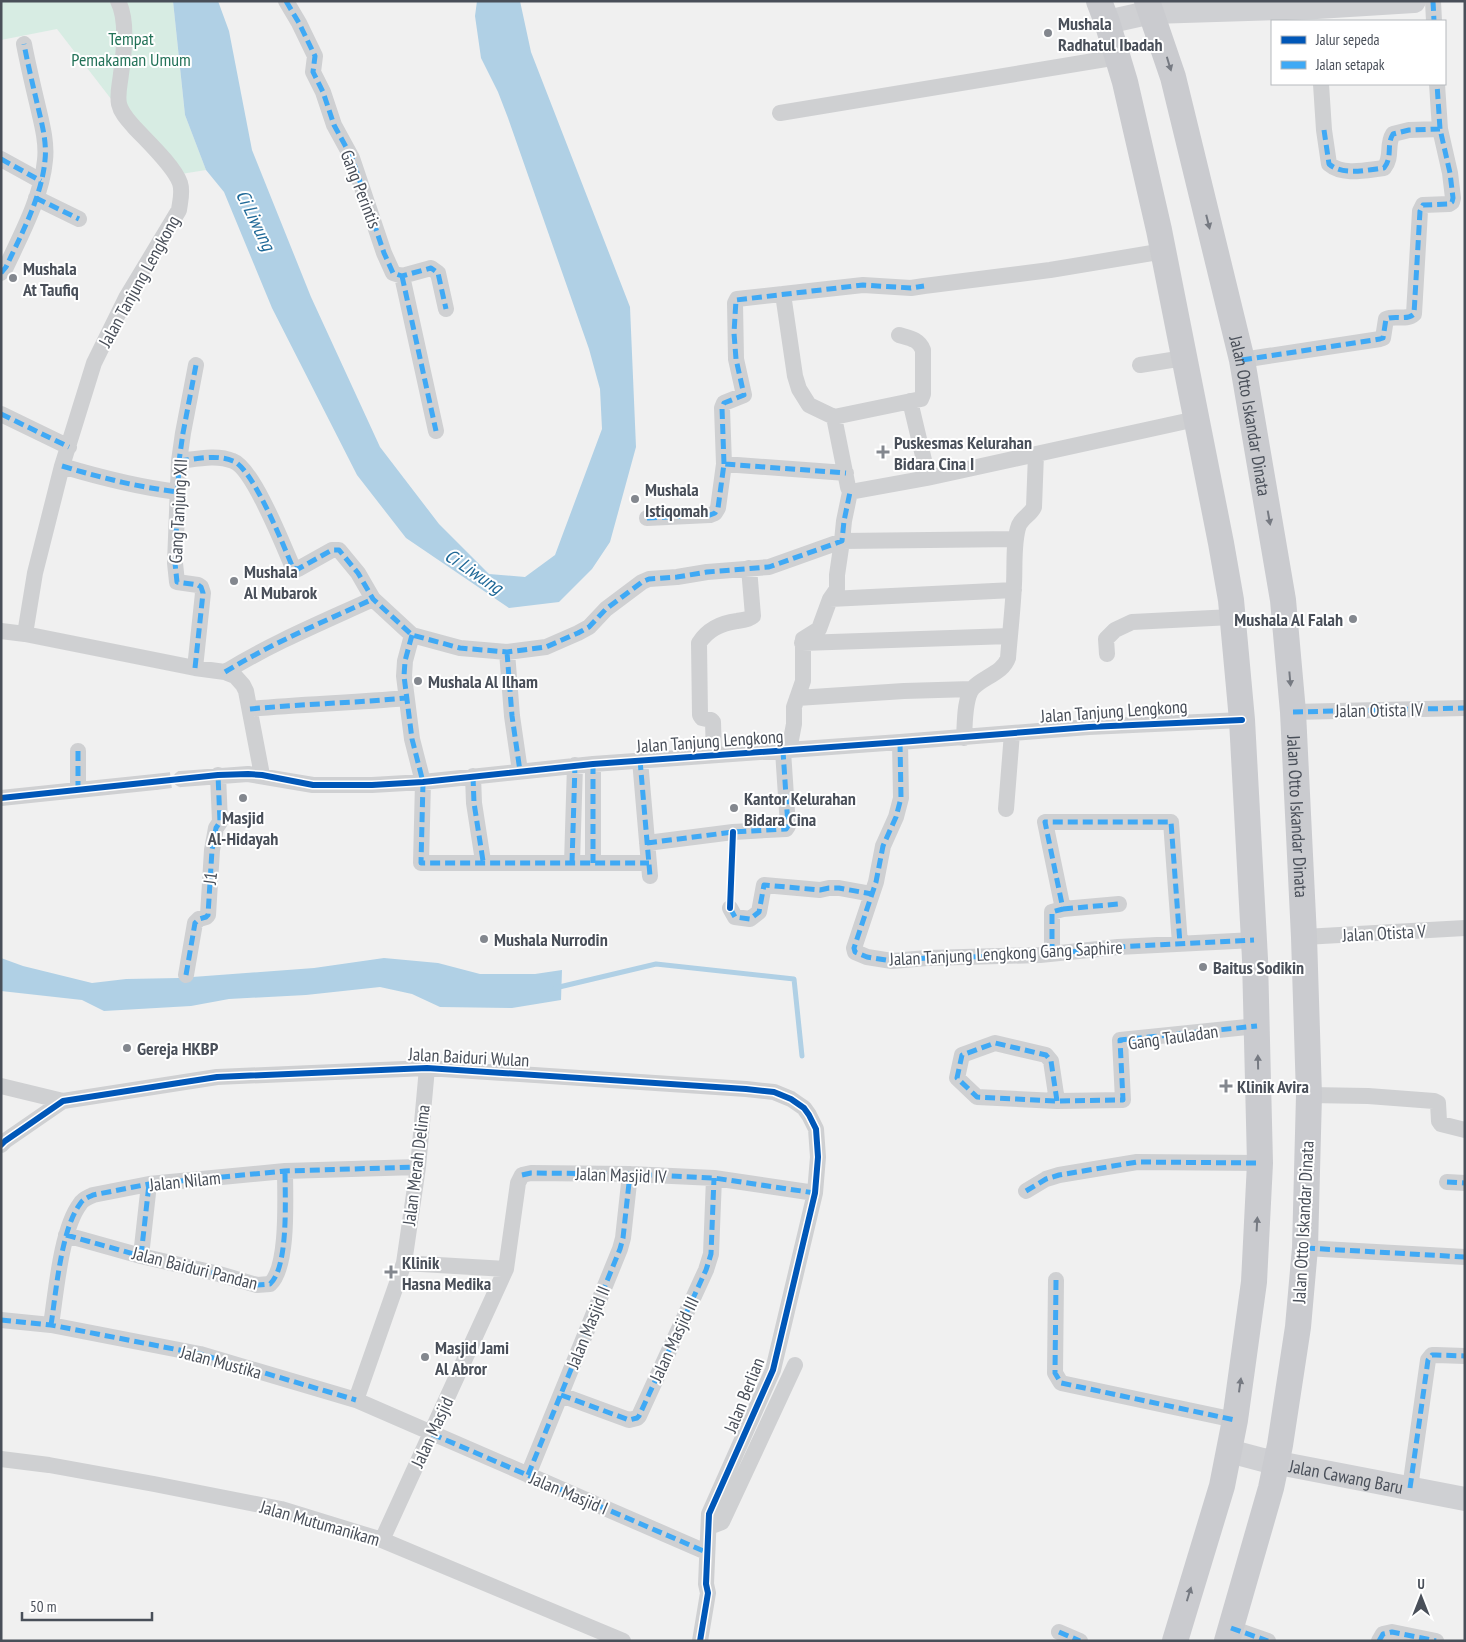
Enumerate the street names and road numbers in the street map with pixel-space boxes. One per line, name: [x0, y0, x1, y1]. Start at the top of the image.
street label: Gang Perintis: [336, 146, 386, 232]
street label: Jalan Tanjung Lengkong: [93, 211, 185, 352]
street label: Jalan Otto Iskandar Dinata: [1225, 332, 1277, 498]
street label: Gang Tanjung XII: [164, 458, 192, 564]
street label: Jalan Tanjung Lengkong: [1039, 694, 1188, 728]
street label: Jalan Otista IV: [1334, 698, 1424, 722]
street label: Jalan Tanjung Lengkong: [635, 724, 784, 758]
street label: Jalan Otto Iskandar Dinata: [1283, 734, 1314, 898]
street label: J1: [198, 870, 222, 887]
street label: Jalan Otista V: [1341, 919, 1427, 947]
street label: Jalan Tanjung Lengkong Gang Saphire: [888, 935, 1123, 971]
street label: Gang Tauladan: [1126, 1019, 1220, 1055]
street label: Jalan Baiduri Wulan: [407, 1042, 530, 1072]
street label: Jalan Merah Delima: [397, 1103, 435, 1228]
street label: Jalan Otto Iskandar Dinata: [1287, 1140, 1319, 1305]
street label: Jalan Masjid IV: [574, 1162, 668, 1188]
street label: Jalan Nilam: [147, 1166, 222, 1196]
street label: Jalan Baiduri Pandan: [129, 1241, 260, 1295]
street label: Jalan Masjid II: [561, 1282, 615, 1373]
street label: Jalan Masjid III: [644, 1293, 704, 1386]
street label: Jalan Mustika: [177, 1340, 264, 1384]
street label: Jalan Berlian: [718, 1354, 769, 1437]
street label: Jalan Masjid: [405, 1393, 458, 1472]
street label: Jalan Cawang Baru: [1286, 1454, 1405, 1498]
street label: Jalan Masjid I: [525, 1466, 612, 1520]
street label: Jalan Mutumanikam: [257, 1495, 382, 1551]

